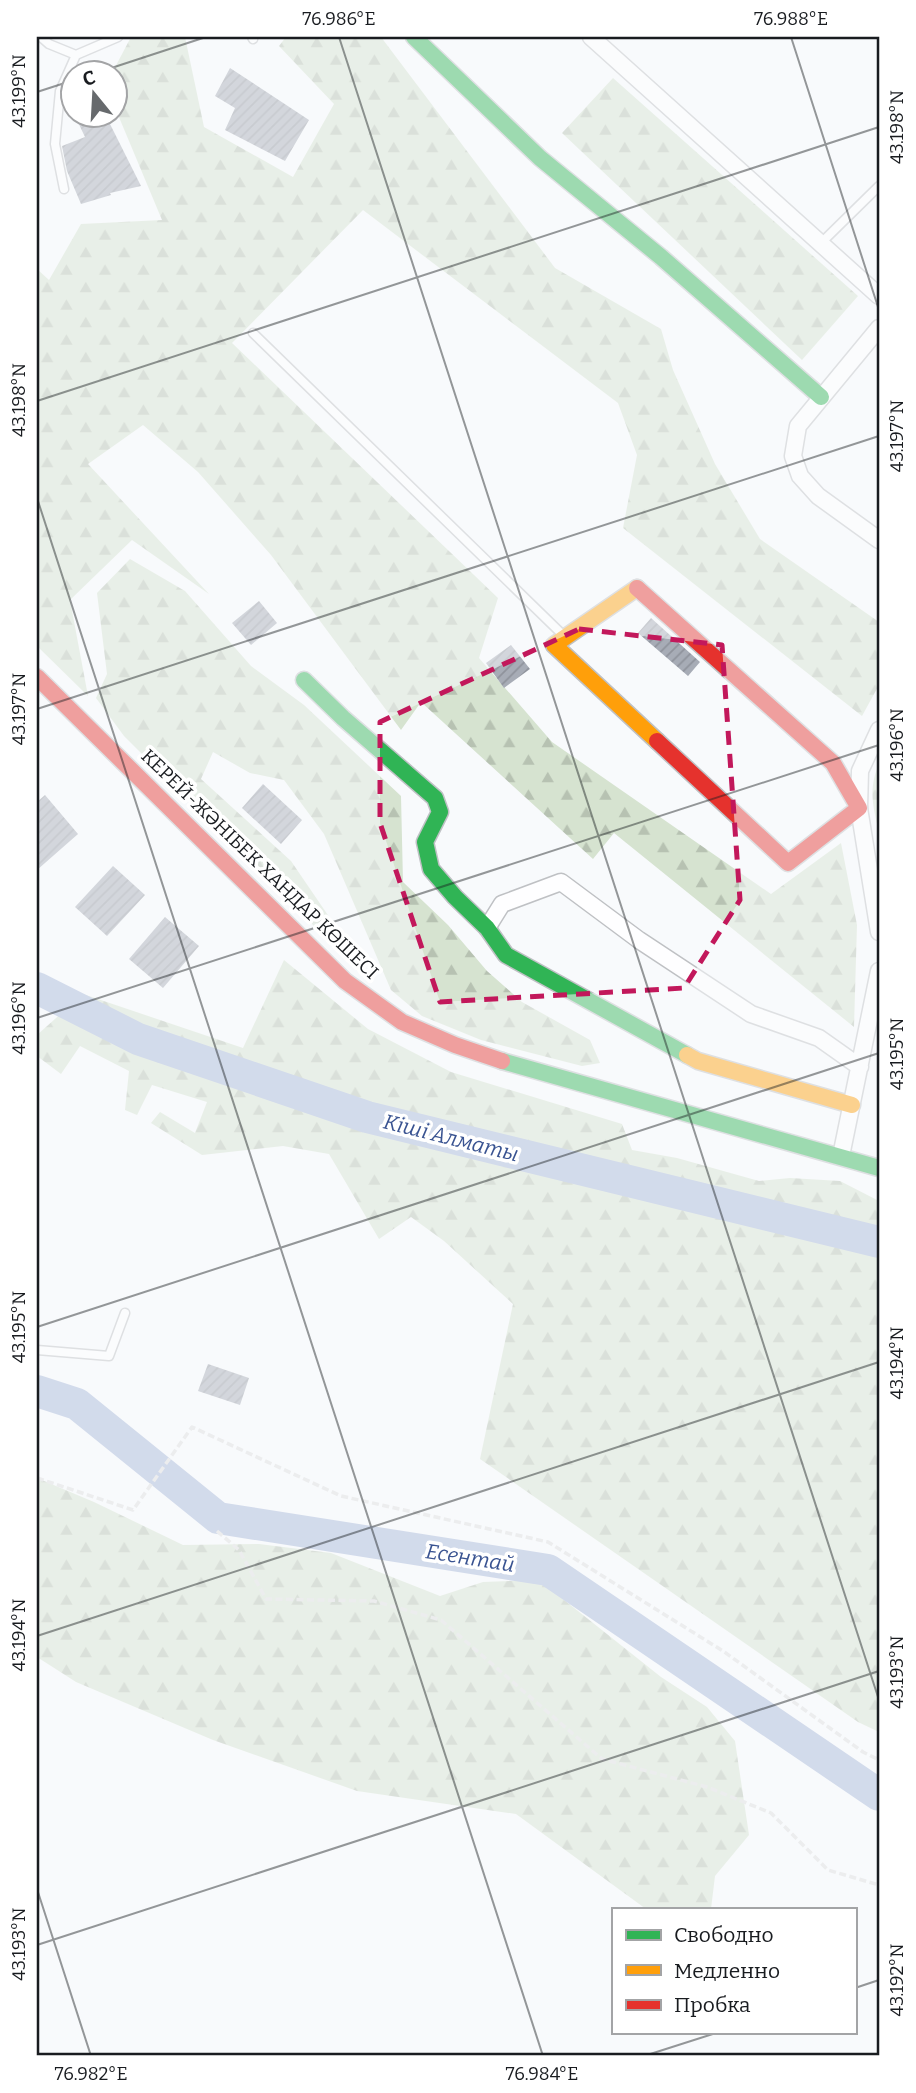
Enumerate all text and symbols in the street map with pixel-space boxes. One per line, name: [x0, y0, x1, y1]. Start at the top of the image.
text: 76.986°E: [302, 8, 376, 30]
text: 76.988°E: [754, 8, 828, 30]
text: 43.199°N: [8, 54, 30, 128]
north arrow: [60, 60, 130, 130]
text: С: [80, 66, 98, 91]
text: 43.198°N: [886, 90, 908, 164]
text: 43.198°N: [8, 363, 30, 437]
text: 43.197°N: [886, 400, 908, 472]
text: 43.197°N: [8, 673, 30, 745]
text: 43.196°N: [886, 708, 908, 782]
street label: КЕРЕЙ-ЖӘНІБЕК ХАНДАР КӨШЕСІ: [137, 744, 383, 984]
text: 43.196°N: [8, 981, 30, 1055]
text: 43.195°N: [886, 1018, 908, 1090]
water label: Кіші Алматы: [381, 1109, 521, 1167]
text: 43.195°N: [8, 1291, 30, 1363]
text: 43.194°N: [886, 1326, 908, 1400]
water label: Есентай: [424, 1538, 516, 1578]
text: 43.194°N: [8, 1598, 30, 1672]
text: 43.193°N: [886, 1635, 908, 1709]
text: 43.193°N: [8, 1907, 30, 1981]
legend: [612, 1908, 856, 2034]
text: Свободно: [674, 1922, 774, 1948]
text: 43.192°N: [886, 1943, 908, 2017]
text: Медленно: [674, 1958, 780, 1984]
text: Пробка: [674, 1992, 751, 2018]
text: 76.982°E: [54, 2063, 128, 2085]
text: 76.984°E: [505, 2063, 579, 2085]

